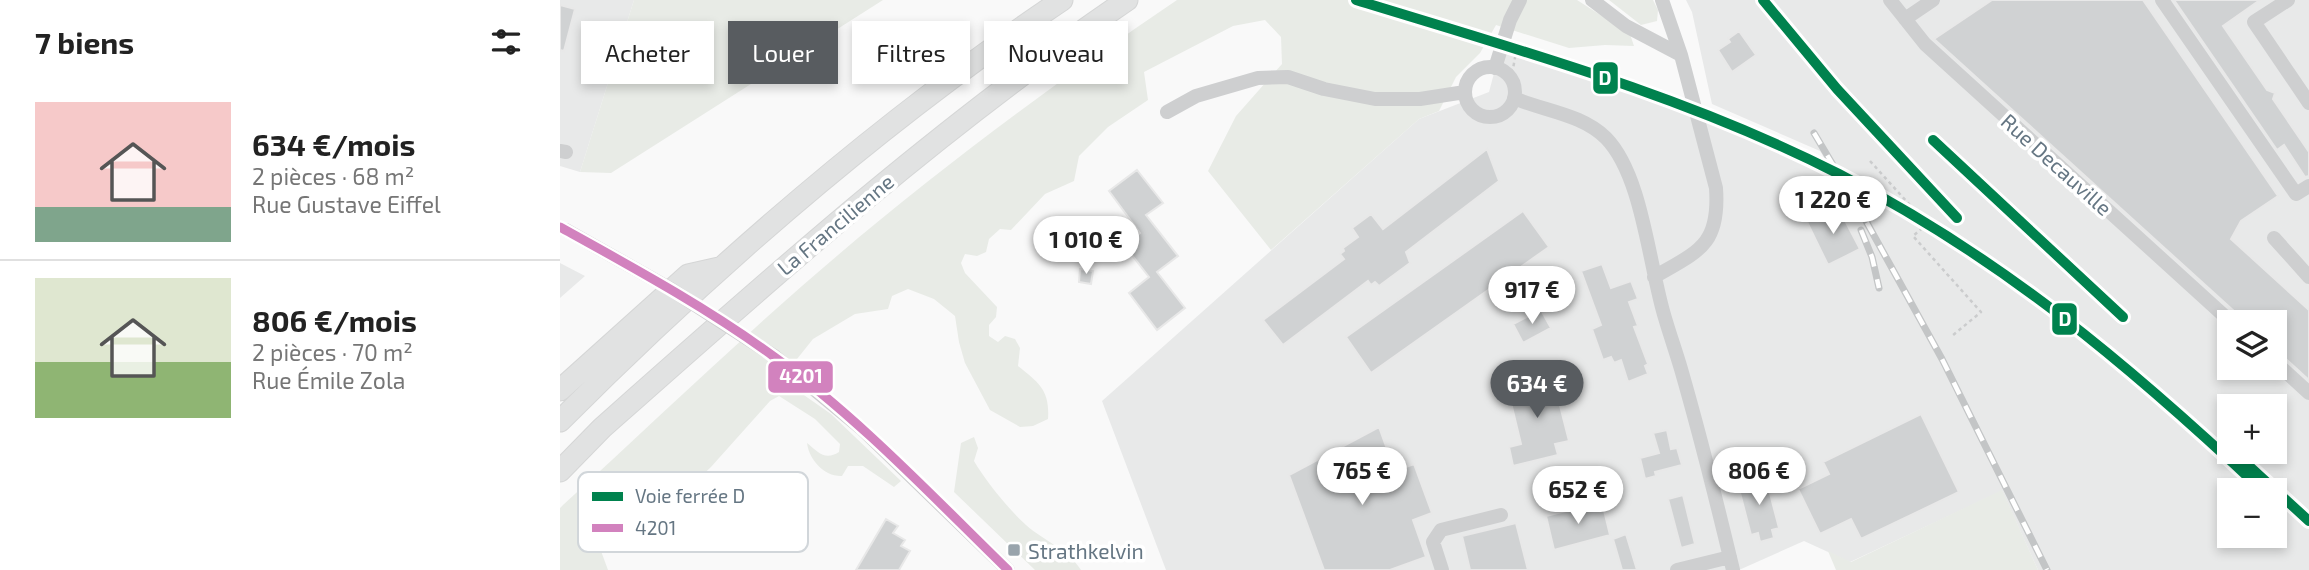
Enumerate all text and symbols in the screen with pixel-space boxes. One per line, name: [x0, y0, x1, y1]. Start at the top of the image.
chip: Acheter: [581, 21, 714, 84]
chip: Louer: [728, 21, 838, 84]
chip: Filtres: [852, 21, 970, 84]
chip: Nouveau: [984, 21, 1128, 84]
icon: filters: [487, 23, 525, 61]
text: 7 biens: [35, 24, 134, 60]
line badge: D: [1592, 61, 1619, 95]
text: D: [1599, 66, 1612, 89]
street label: Rue Decauville: [1997, 108, 2117, 220]
text: 634 €/mois: [252, 126, 416, 162]
icon: home: [91, 130, 175, 214]
text: 2 pièces · 68 m²: [252, 162, 414, 190]
street label: La Francilienne: [772, 168, 898, 280]
pin: 1 220 €: [1768, 176, 1898, 236]
text: 1 220 €: [1795, 185, 1871, 213]
text: Rue Gustave Eiffel: [252, 190, 441, 218]
pin: 1 010 €: [1021, 216, 1151, 276]
text: 1 010 €: [1049, 225, 1123, 253]
pin: 917 €: [1483, 266, 1581, 326]
text: 917 €: [1504, 275, 1560, 303]
text: 806 €/mois: [252, 302, 417, 338]
line badge: D: [2051, 302, 2078, 336]
icon: home: [91, 306, 175, 390]
text: D: [2059, 307, 2072, 330]
map controls: [2217, 310, 2287, 548]
button: layers: [2217, 310, 2287, 380]
text: 2 pièces · 70 m²: [252, 338, 413, 366]
line badge: 4201: [767, 360, 834, 394]
pin: 634 €: [1488, 360, 1586, 420]
text: 4201: [779, 364, 823, 387]
text: Rue Émile Zola: [252, 366, 405, 394]
text: 634 €: [1507, 369, 1568, 397]
button: +: [2217, 394, 2287, 464]
pin: 765 €: [1313, 448, 1411, 507]
pin: 806 €: [1710, 448, 1808, 507]
text: 765 €: [1333, 456, 1391, 484]
text: 806 €: [1728, 456, 1790, 484]
pin: 652 €: [1529, 466, 1627, 526]
legend: [578, 472, 808, 552]
text: 652 €: [1548, 475, 1608, 503]
button: −: [2217, 478, 2287, 548]
text: Voie ferrée D: [635, 484, 745, 507]
text: 4201: [635, 516, 676, 539]
place label: Strathkelvin: [1028, 538, 1144, 563]
marker: Strathkelvin: [1006, 542, 1022, 558]

